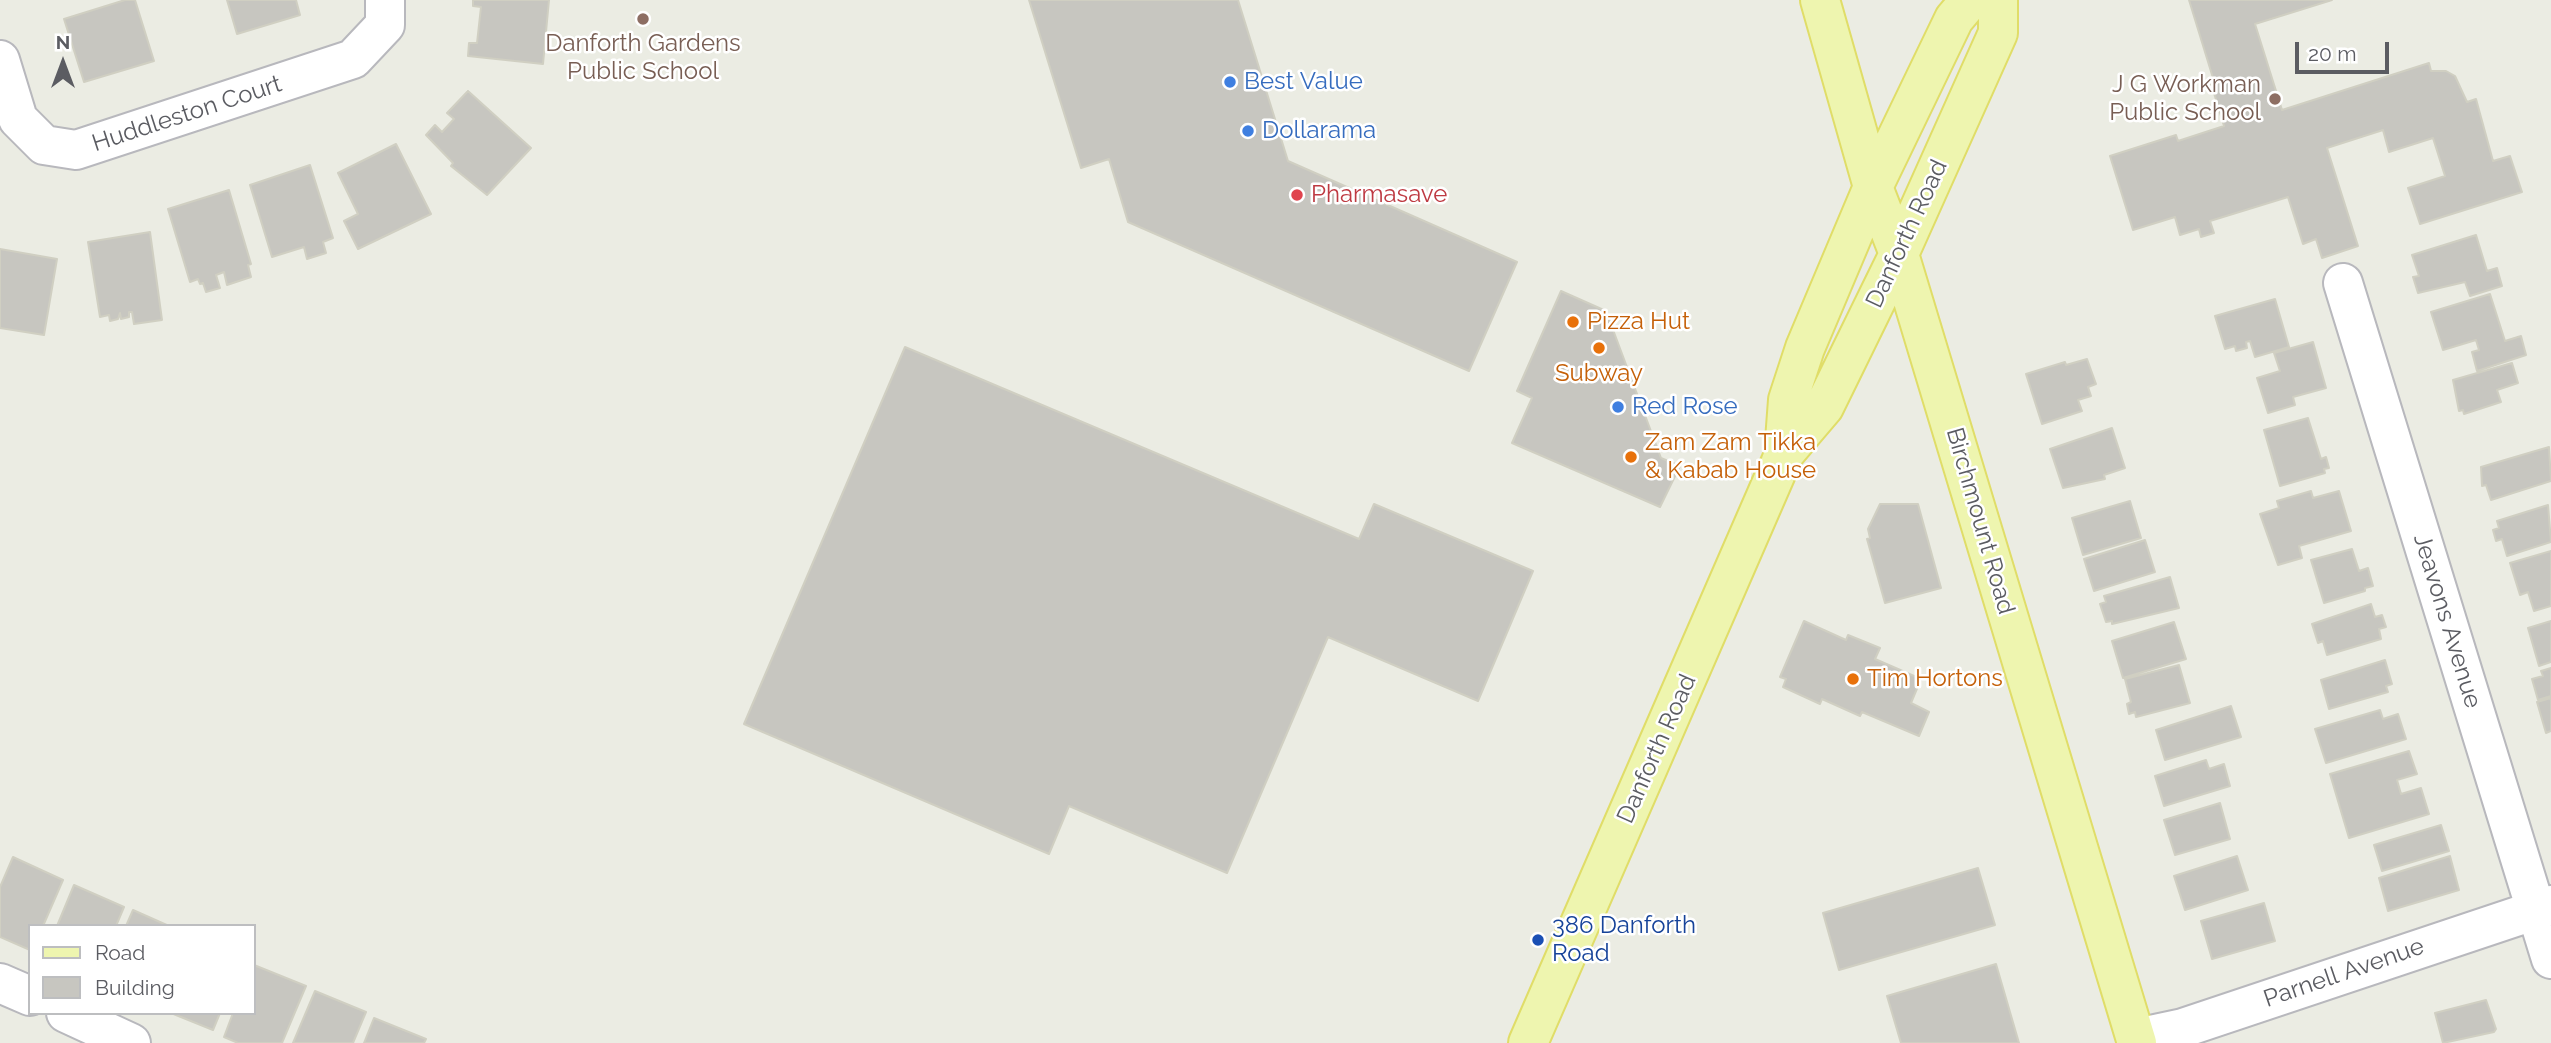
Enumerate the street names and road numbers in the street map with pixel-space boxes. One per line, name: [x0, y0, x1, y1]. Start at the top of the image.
street label: Huddleston Court: [89, 70, 285, 158]
street label: Danforth Road: [1860, 155, 1954, 313]
street label: Birchmount Road: [1940, 424, 2020, 618]
street label: Jeavons Avenue: [2407, 530, 2487, 712]
street label: Danforth Road: [1611, 670, 1703, 828]
street label: Parnell Avenue: [2260, 932, 2428, 1014]

